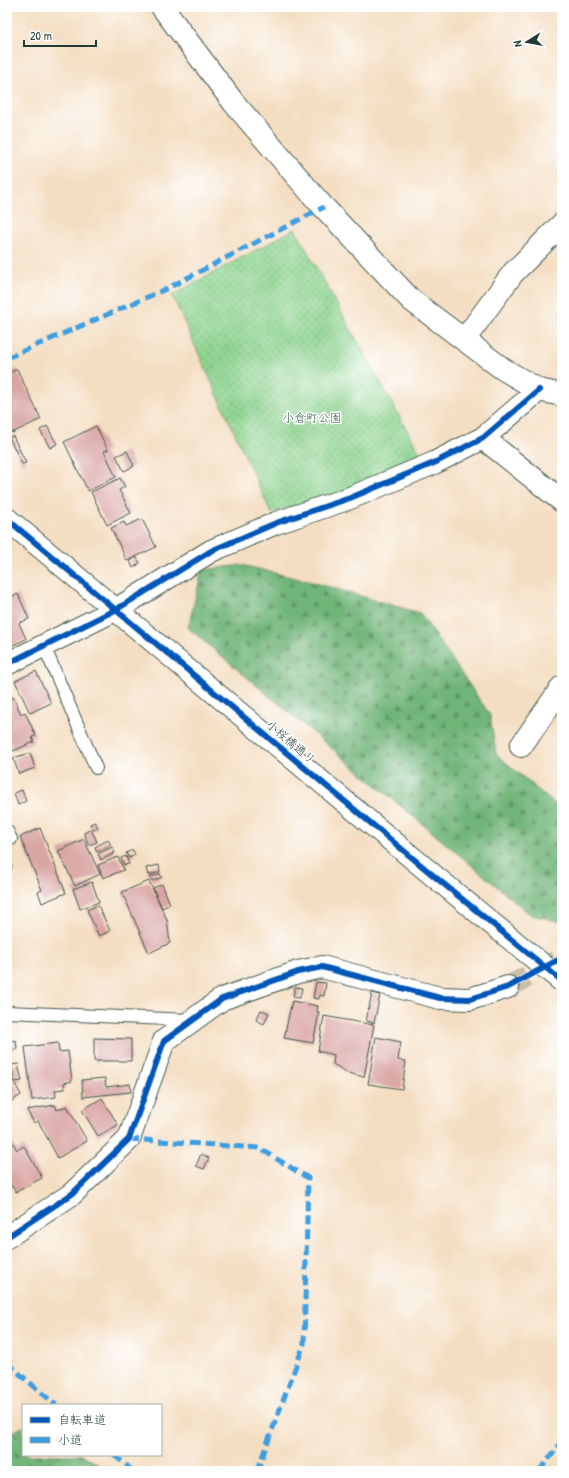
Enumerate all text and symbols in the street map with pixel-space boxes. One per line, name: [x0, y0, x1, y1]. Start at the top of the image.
scale bar: [24, 22, 96, 48]
north arrow: [507, 22, 547, 62]
text: 20 m: [30, 27, 52, 44]
text: N: [510, 40, 525, 48]
park label: 小倉町公園: [282, 409, 342, 426]
street label: 小桜橋通り: [263, 716, 320, 767]
legend: [22, 1404, 162, 1456]
text: 自転車道: [58, 1411, 106, 1428]
text: 小道: [58, 1431, 82, 1448]

